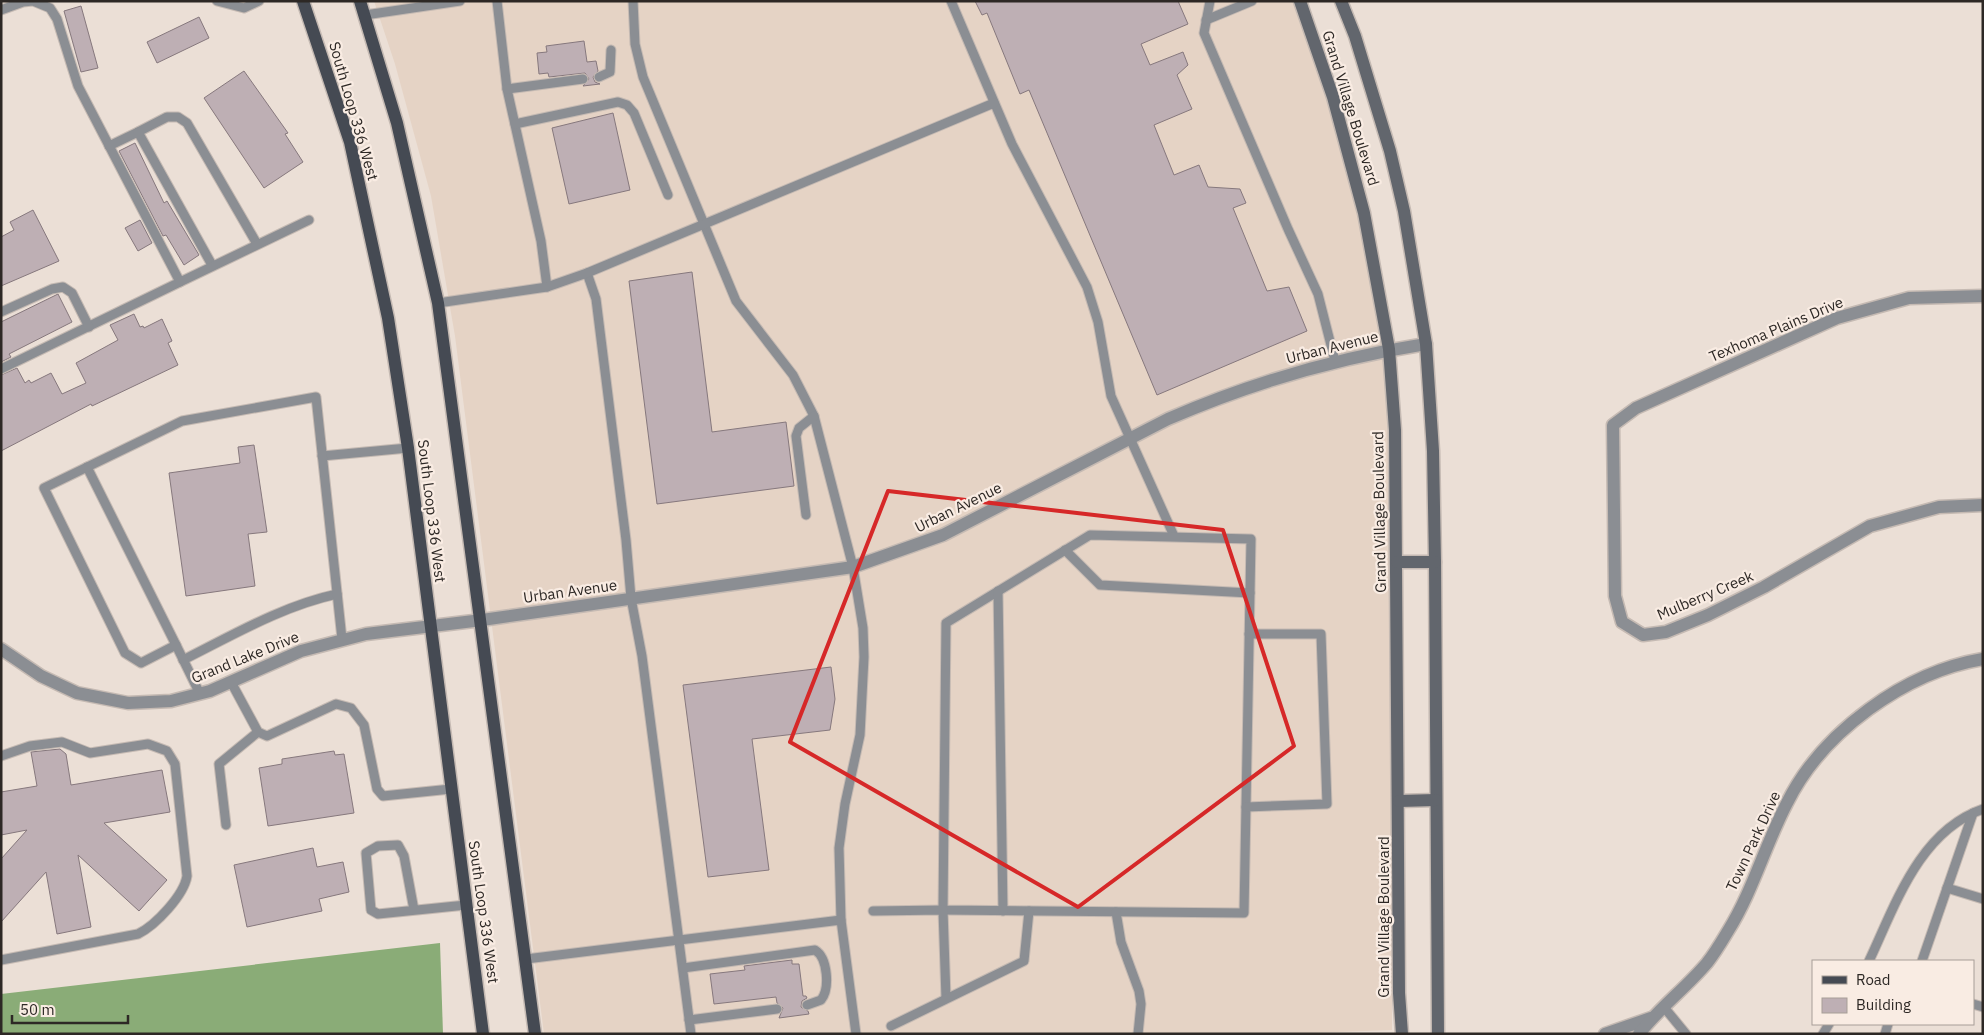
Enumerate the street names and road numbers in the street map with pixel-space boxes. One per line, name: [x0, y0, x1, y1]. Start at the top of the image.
street label: Grand Village Boulevard: [1318, 28, 1384, 188]
street label: South Loop 336 West: [325, 39, 383, 183]
street label: Texhoma Plains Drive: [1706, 292, 1846, 366]
street label: Urban Avenue: [1284, 326, 1380, 368]
street label: Grand Village Boulevard: [1368, 431, 1390, 593]
street label: South Loop 336 West: [414, 439, 450, 583]
street label: Urban Avenue: [911, 478, 1005, 536]
street label: Mulberry Creek: [1654, 566, 1756, 624]
street label: Urban Avenue: [522, 575, 618, 607]
street label: Grand Lake Drive: [188, 627, 302, 687]
street label: Town Park Drive: [1722, 788, 1784, 894]
street label: Grand Village Boulevard: [1374, 836, 1393, 998]
street label: South Loop 336 West: [465, 840, 503, 984]

